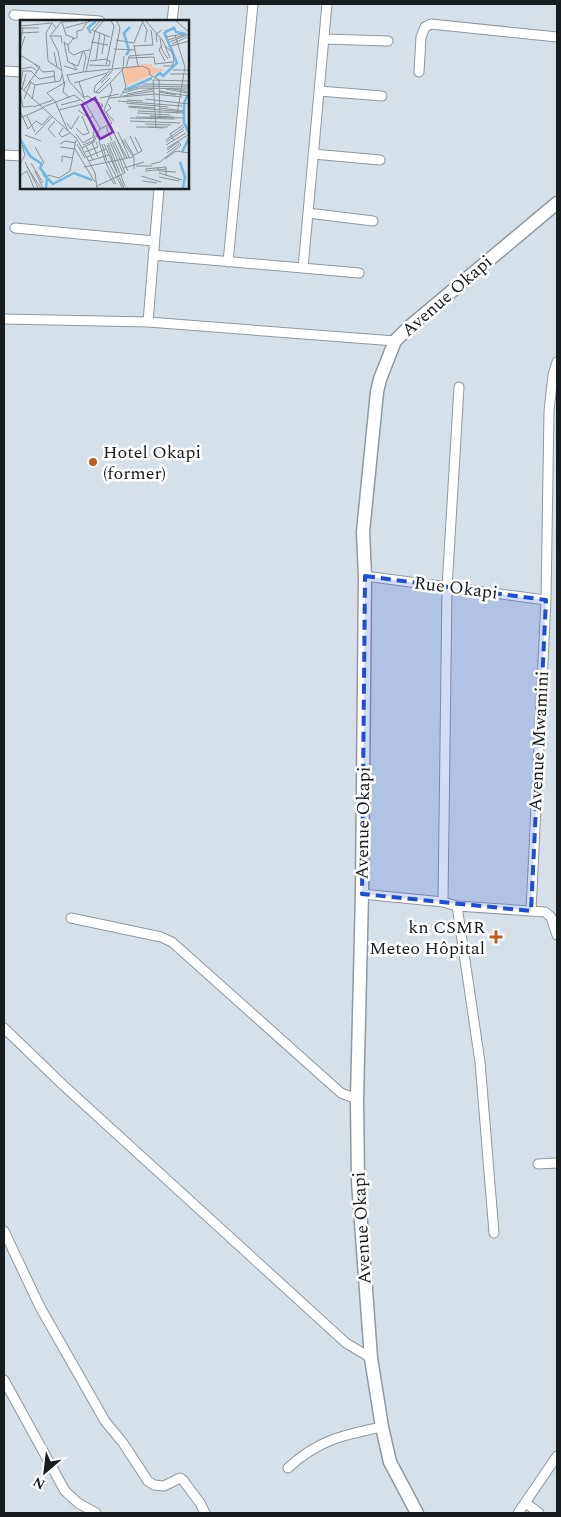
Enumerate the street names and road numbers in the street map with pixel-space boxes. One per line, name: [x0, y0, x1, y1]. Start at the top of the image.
street label: Avenue Okapi: [396, 249, 498, 343]
street label: Rue Okapi: [413, 569, 499, 607]
street label: Avenue Mwamini: [522, 670, 556, 812]
street label: Avenue Okapi: [349, 766, 377, 880]
street label: Avenue Okapi: [346, 1171, 378, 1285]

